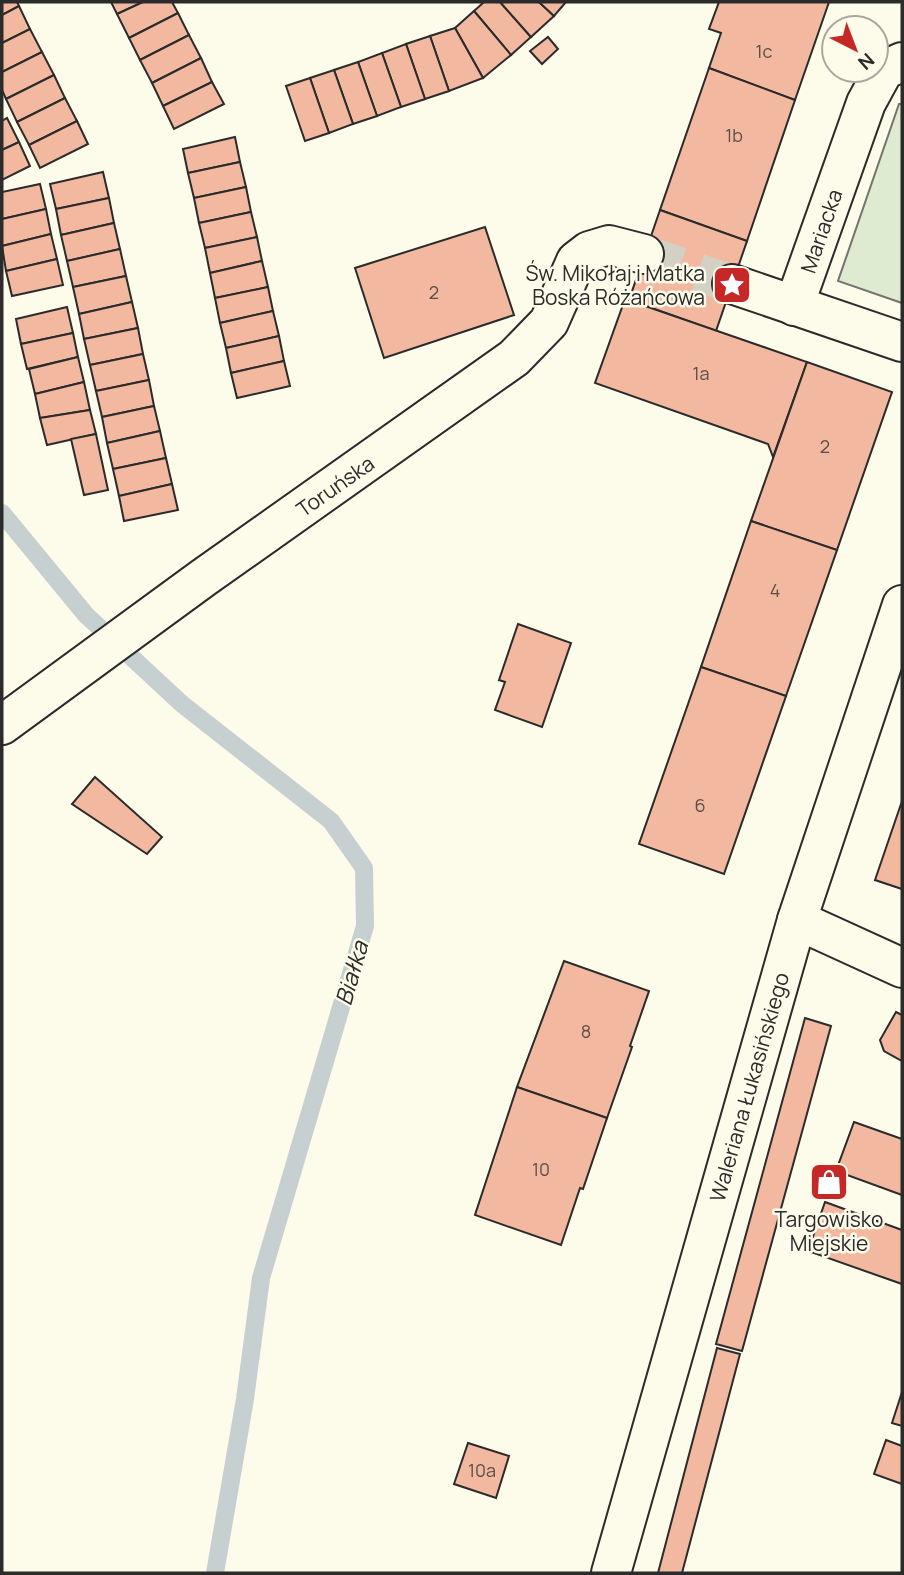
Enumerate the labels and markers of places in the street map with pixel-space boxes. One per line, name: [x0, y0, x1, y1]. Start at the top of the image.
place label: Św. Mikołaj i Matka Boska Różańcowa: [525, 259, 705, 311]
place icon: Św. Mikołaj i Matka Boska Różańcowa: [711, 264, 753, 306]
shop icon: Targowisko Miejskie: [808, 1161, 850, 1203]
place label: Targowisko Miejskie: [775, 1205, 883, 1257]

